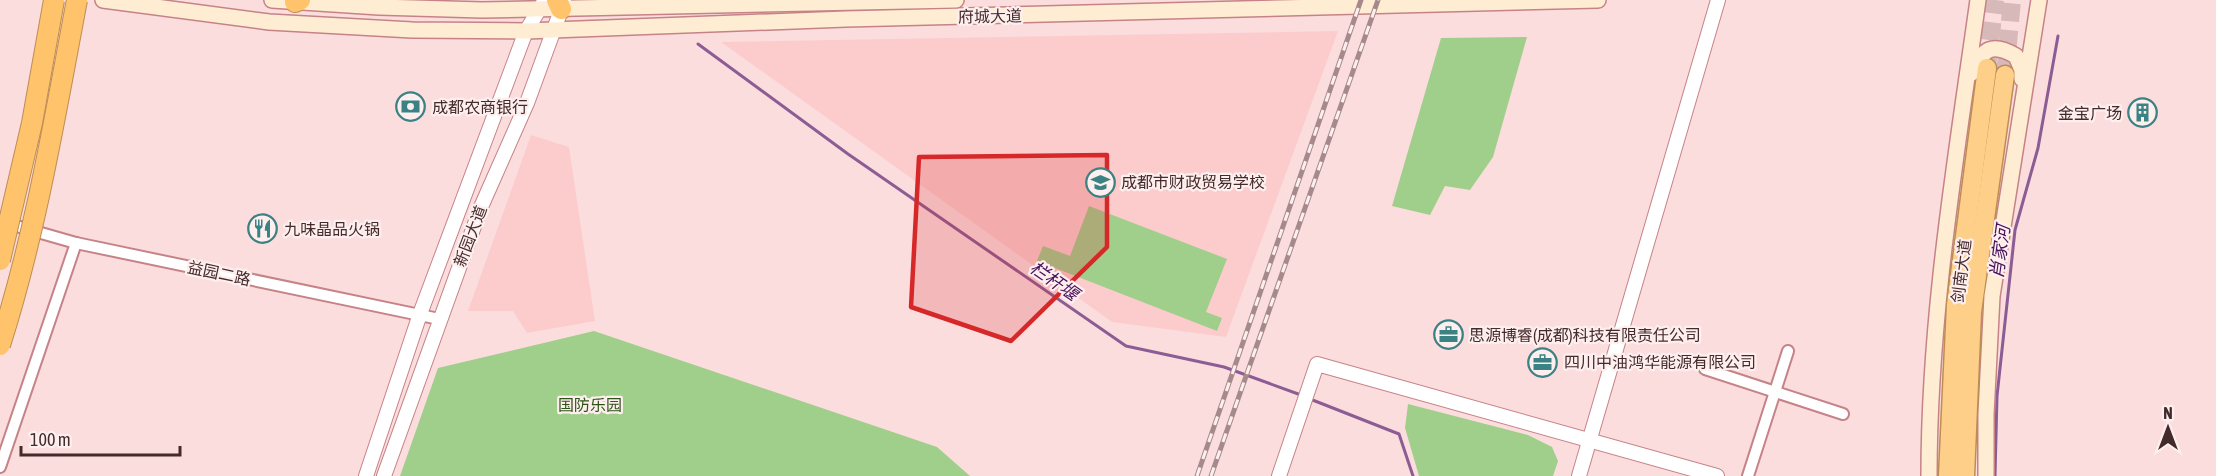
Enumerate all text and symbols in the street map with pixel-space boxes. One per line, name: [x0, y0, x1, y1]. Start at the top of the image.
street label: 府城大道: [958, 6, 1022, 26]
bank icon: 成都农商银行: [395, 91, 427, 123]
building icon: 金宝广场: [2127, 97, 2159, 129]
place label: 成都农商银行: [432, 98, 528, 116]
place label: 金宝广场: [2058, 104, 2122, 122]
school or university icon: 成都市财政贸易学校: [1084, 166, 1116, 198]
place label: 成都市财政贸易学校: [1121, 173, 1265, 191]
street label: 新园大道: [450, 203, 490, 269]
restaurant icon: 九味晶品火锅: [247, 213, 279, 245]
place label: 九味晶品火锅: [284, 220, 380, 238]
water label: 肖家河: [1985, 221, 2014, 280]
street label: 剑南大道: [1948, 238, 1974, 304]
water label: 栏杆堰: [1026, 257, 1085, 306]
street label: 益园二路: [186, 258, 252, 288]
office icon: 思源博睿(成都)科技有限责任公司: [1432, 319, 1464, 351]
place label: 思源博睿(成都)科技有限责任公司: [1469, 326, 1701, 345]
office icon: 四川中油鸿华能源有限公司: [1527, 346, 1559, 378]
place label: 四川中油鸿华能源有限公司: [1564, 353, 1756, 371]
park label: 国防乐园: [558, 396, 622, 414]
north arrow: [2138, 398, 2198, 458]
text: N: [2163, 404, 2173, 422]
scale bar: [21, 419, 180, 457]
text: 100 m: [30, 429, 71, 450]

